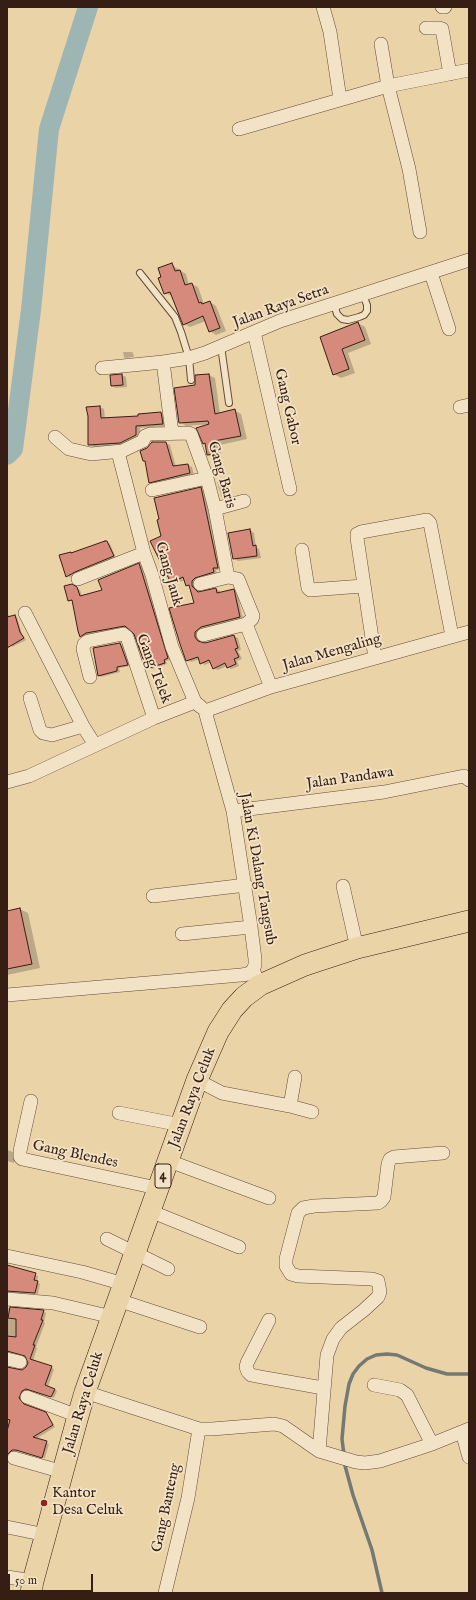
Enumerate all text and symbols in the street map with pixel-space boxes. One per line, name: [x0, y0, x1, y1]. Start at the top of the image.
street label: Jalan Raya Setra: [231, 281, 331, 333]
street label: Gang Gabor: [269, 367, 305, 447]
street label: Gang Baris: [203, 439, 239, 511]
street label: Gang Jauk: [150, 540, 186, 608]
street label: Jalan Mengaling: [281, 630, 383, 676]
street label: Gang Telek: [131, 632, 175, 706]
street label: Jalan Pandawa: [305, 764, 395, 794]
street label: Jalan Ki Dalang Tangsub: [235, 792, 279, 946]
street label: Jalan Raya Celuk: [166, 1045, 220, 1151]
street label: Gang Blendes: [31, 1137, 119, 1173]
road number: 4: [155, 1164, 171, 1188]
street label: Jalan Raya Celuk: [60, 1350, 108, 1456]
street label: Gang Banteng: [149, 1462, 185, 1554]
place label: Kantor Desa Celuk: [52, 1485, 123, 1520]
marker: Kantor Desa Celuk: [39, 1498, 49, 1508]
scale bar: [10, 1566, 95, 1592]
text: 50 m: [15, 1573, 37, 1588]

